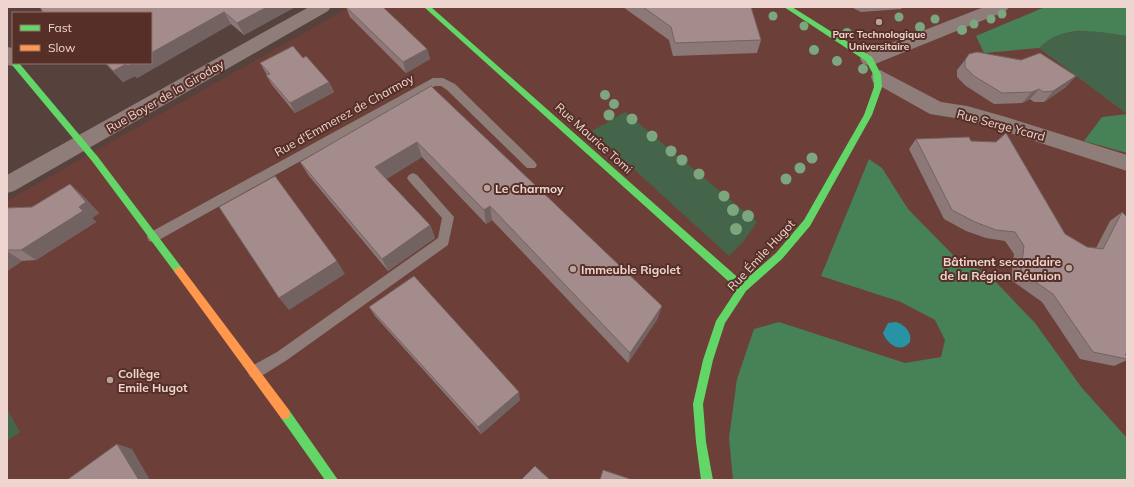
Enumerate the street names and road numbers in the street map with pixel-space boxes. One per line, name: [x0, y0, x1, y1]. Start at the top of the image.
street label: Rue Boyer de la Giroday: [103, 56, 227, 136]
street label: Rue d'Emmerez de Charmoy: [272, 70, 417, 160]
street label: Rue Maurice Tomi: [552, 99, 636, 177]
street label: Rue Serge Ycard: [955, 106, 1047, 144]
street label: Rue Émile Hugot: [724, 216, 798, 294]

